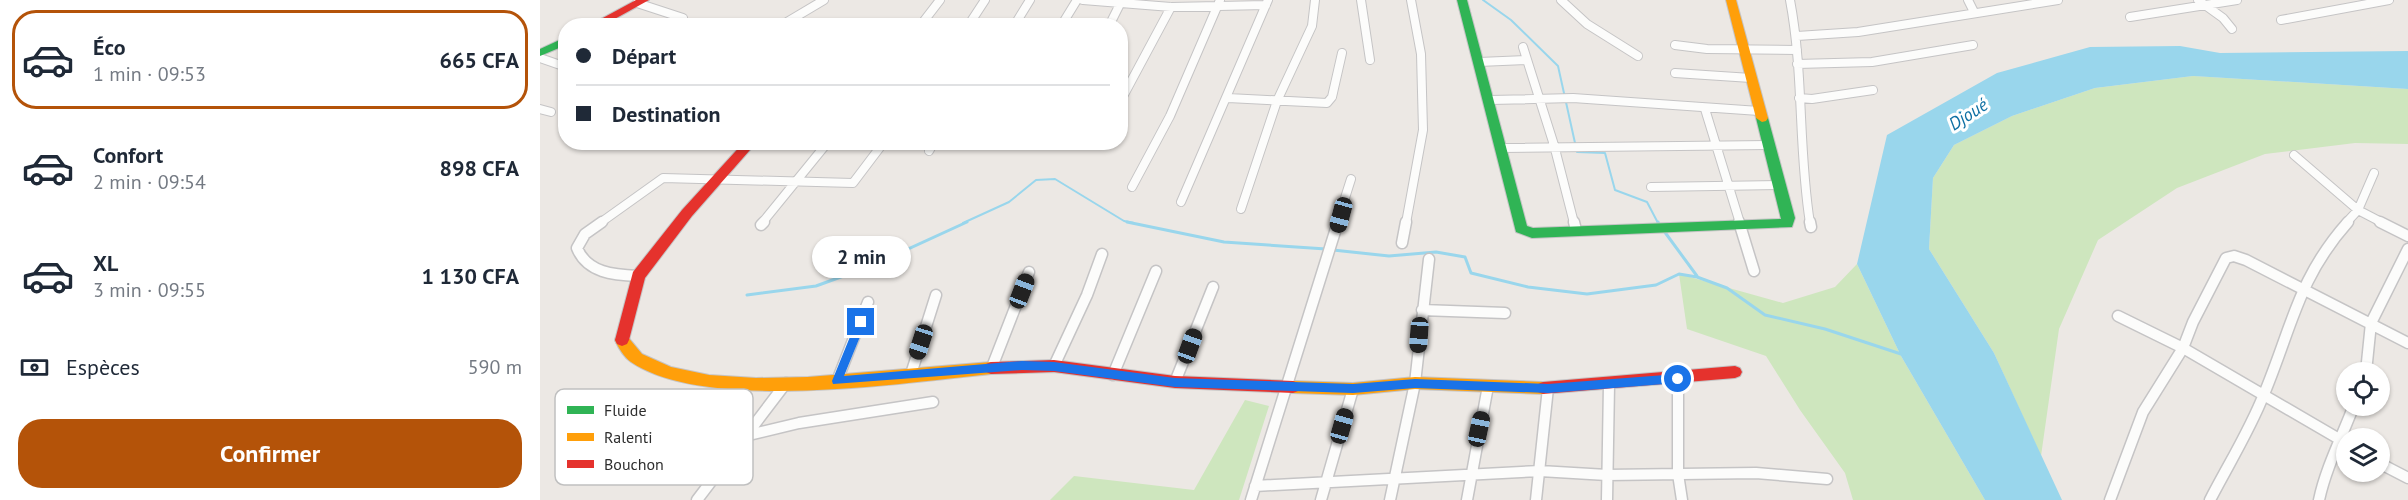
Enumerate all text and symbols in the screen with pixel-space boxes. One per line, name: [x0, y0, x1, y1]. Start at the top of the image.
icon: car: [21, 33, 75, 87]
text: Éco: [93, 33, 125, 61]
text: Départ: [612, 42, 676, 70]
text: 665 CFA: [440, 46, 519, 74]
text: 1 min · 09:53: [93, 61, 206, 87]
water label: Djoué: [1944, 93, 1993, 135]
text: Destination: [612, 100, 721, 128]
icon: car: [21, 141, 75, 195]
text: Confort: [93, 141, 163, 169]
text: 898 CFA: [440, 154, 519, 182]
text: 2 min · 09:54: [93, 169, 206, 195]
car: [1328, 195, 1354, 235]
callout: 2 min: [812, 235, 910, 277]
text: 2 min: [837, 244, 886, 270]
icon: car: [21, 249, 75, 303]
text: XL: [93, 249, 118, 277]
text: 1 130 CFA: [421, 262, 519, 290]
car: [1007, 271, 1037, 311]
text: 3 min · 09:55: [93, 277, 206, 303]
route end: [847, 308, 874, 335]
car: [1409, 316, 1429, 354]
car: [907, 322, 935, 362]
car: [1175, 326, 1205, 366]
icon: cash: [18, 351, 51, 384]
text: Espèces: [66, 353, 140, 381]
text: 590 m: [468, 354, 522, 380]
map controls: [2336, 362, 2390, 482]
button: locate: [2336, 362, 2390, 416]
route start: [1664, 365, 1691, 392]
legend: [555, 389, 753, 485]
text: Fluide: [604, 400, 647, 420]
car: [1328, 406, 1356, 446]
car: [1466, 410, 1492, 448]
button: Confirmer: [18, 419, 522, 488]
text: Ralenti: [604, 427, 653, 447]
button: layers: [2336, 428, 2390, 482]
text: Bouchon: [604, 454, 664, 474]

